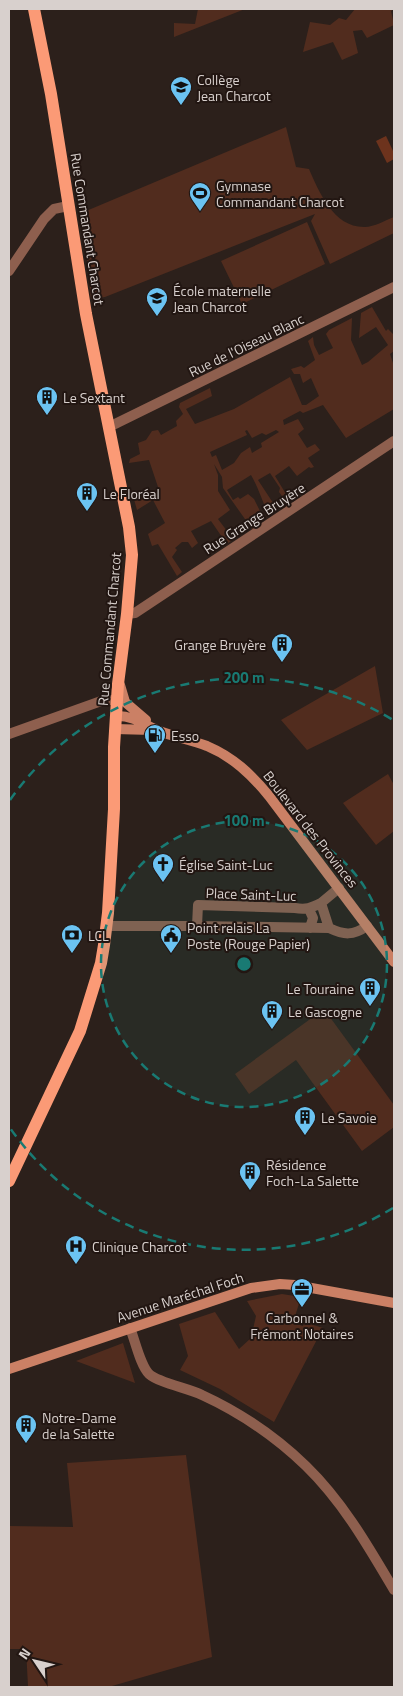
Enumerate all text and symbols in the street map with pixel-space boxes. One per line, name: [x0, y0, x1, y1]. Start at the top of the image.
place label: Collège Jean Charcot: [197, 69, 271, 106]
school or university icon: Collège Jean Charcot: [169, 75, 193, 106]
street label: Rue Commandant Charcot: [66, 151, 110, 307]
place label: Gymnase Commandant Charcot: [216, 175, 344, 212]
sports icon: Gymnase Commandant Charcot: [188, 181, 212, 212]
place label: École maternelle Jean Charcot: [173, 280, 271, 317]
school or university icon: École maternelle Jean Charcot: [145, 286, 169, 317]
street label: Rue de l'Oiseau Blanc: [185, 308, 307, 382]
building icon: Le Sextant: [35, 385, 59, 416]
place label: Le Sextant: [63, 387, 125, 408]
street label: Rue Grange Bruyère: [199, 477, 309, 559]
building icon: Le Floréal: [75, 481, 99, 512]
place label: Le Floréal: [103, 483, 160, 504]
street label: Rue Commandant Charcot: [92, 551, 126, 707]
building icon: Grange Bruyère: [270, 632, 294, 663]
place label: Grange Bruyère: [174, 634, 266, 655]
text: 200 m: [223, 666, 265, 689]
fuel station icon: Esso: [143, 723, 167, 754]
place label: Esso: [171, 725, 199, 746]
street label: Boulevard des Provinces: [258, 766, 364, 892]
text: 100 m: [223, 809, 265, 832]
church icon: Église Saint-Luc: [151, 852, 175, 883]
place label: Église Saint-Luc: [179, 854, 273, 875]
street label: Place Saint-Luc: [205, 882, 297, 906]
place label: Point relais La Poste (Rouge Papier): [187, 917, 310, 954]
bank icon: LCL: [60, 923, 84, 954]
public building icon: Point relais La Poste (Rouge Papier): [159, 923, 183, 954]
place label: LCL: [88, 925, 109, 946]
centre of rings: [235, 955, 253, 973]
building icon: Le Touraine: [358, 976, 382, 1007]
place label: Le Touraine: [287, 978, 354, 999]
building icon: Le Gascogne: [260, 999, 284, 1030]
place label: Le Gascogne: [288, 1001, 362, 1022]
building icon: Le Savoie: [293, 1105, 317, 1136]
place label: Le Savoie: [321, 1107, 376, 1128]
place label: Résidence Foch-La Salette: [266, 1154, 359, 1191]
building icon: Résidence Foch-La Salette: [238, 1160, 262, 1191]
hospital icon: Clinique Charcot: [64, 1234, 88, 1265]
place label: Clinique Charcot: [92, 1236, 187, 1257]
street label: Avenue Maréchal Foch: [114, 1267, 246, 1327]
office icon: Carbonnel & Frémont Notaires: [290, 1277, 314, 1308]
place label: Carbonnel & Frémont Notaires: [250, 1307, 354, 1344]
place label: Notre-Dame de la Salette: [42, 1407, 116, 1444]
building icon: Notre-Dame de la Salette: [14, 1413, 38, 1444]
north arrow: [10, 1636, 60, 1686]
text: N: [13, 1643, 35, 1663]

